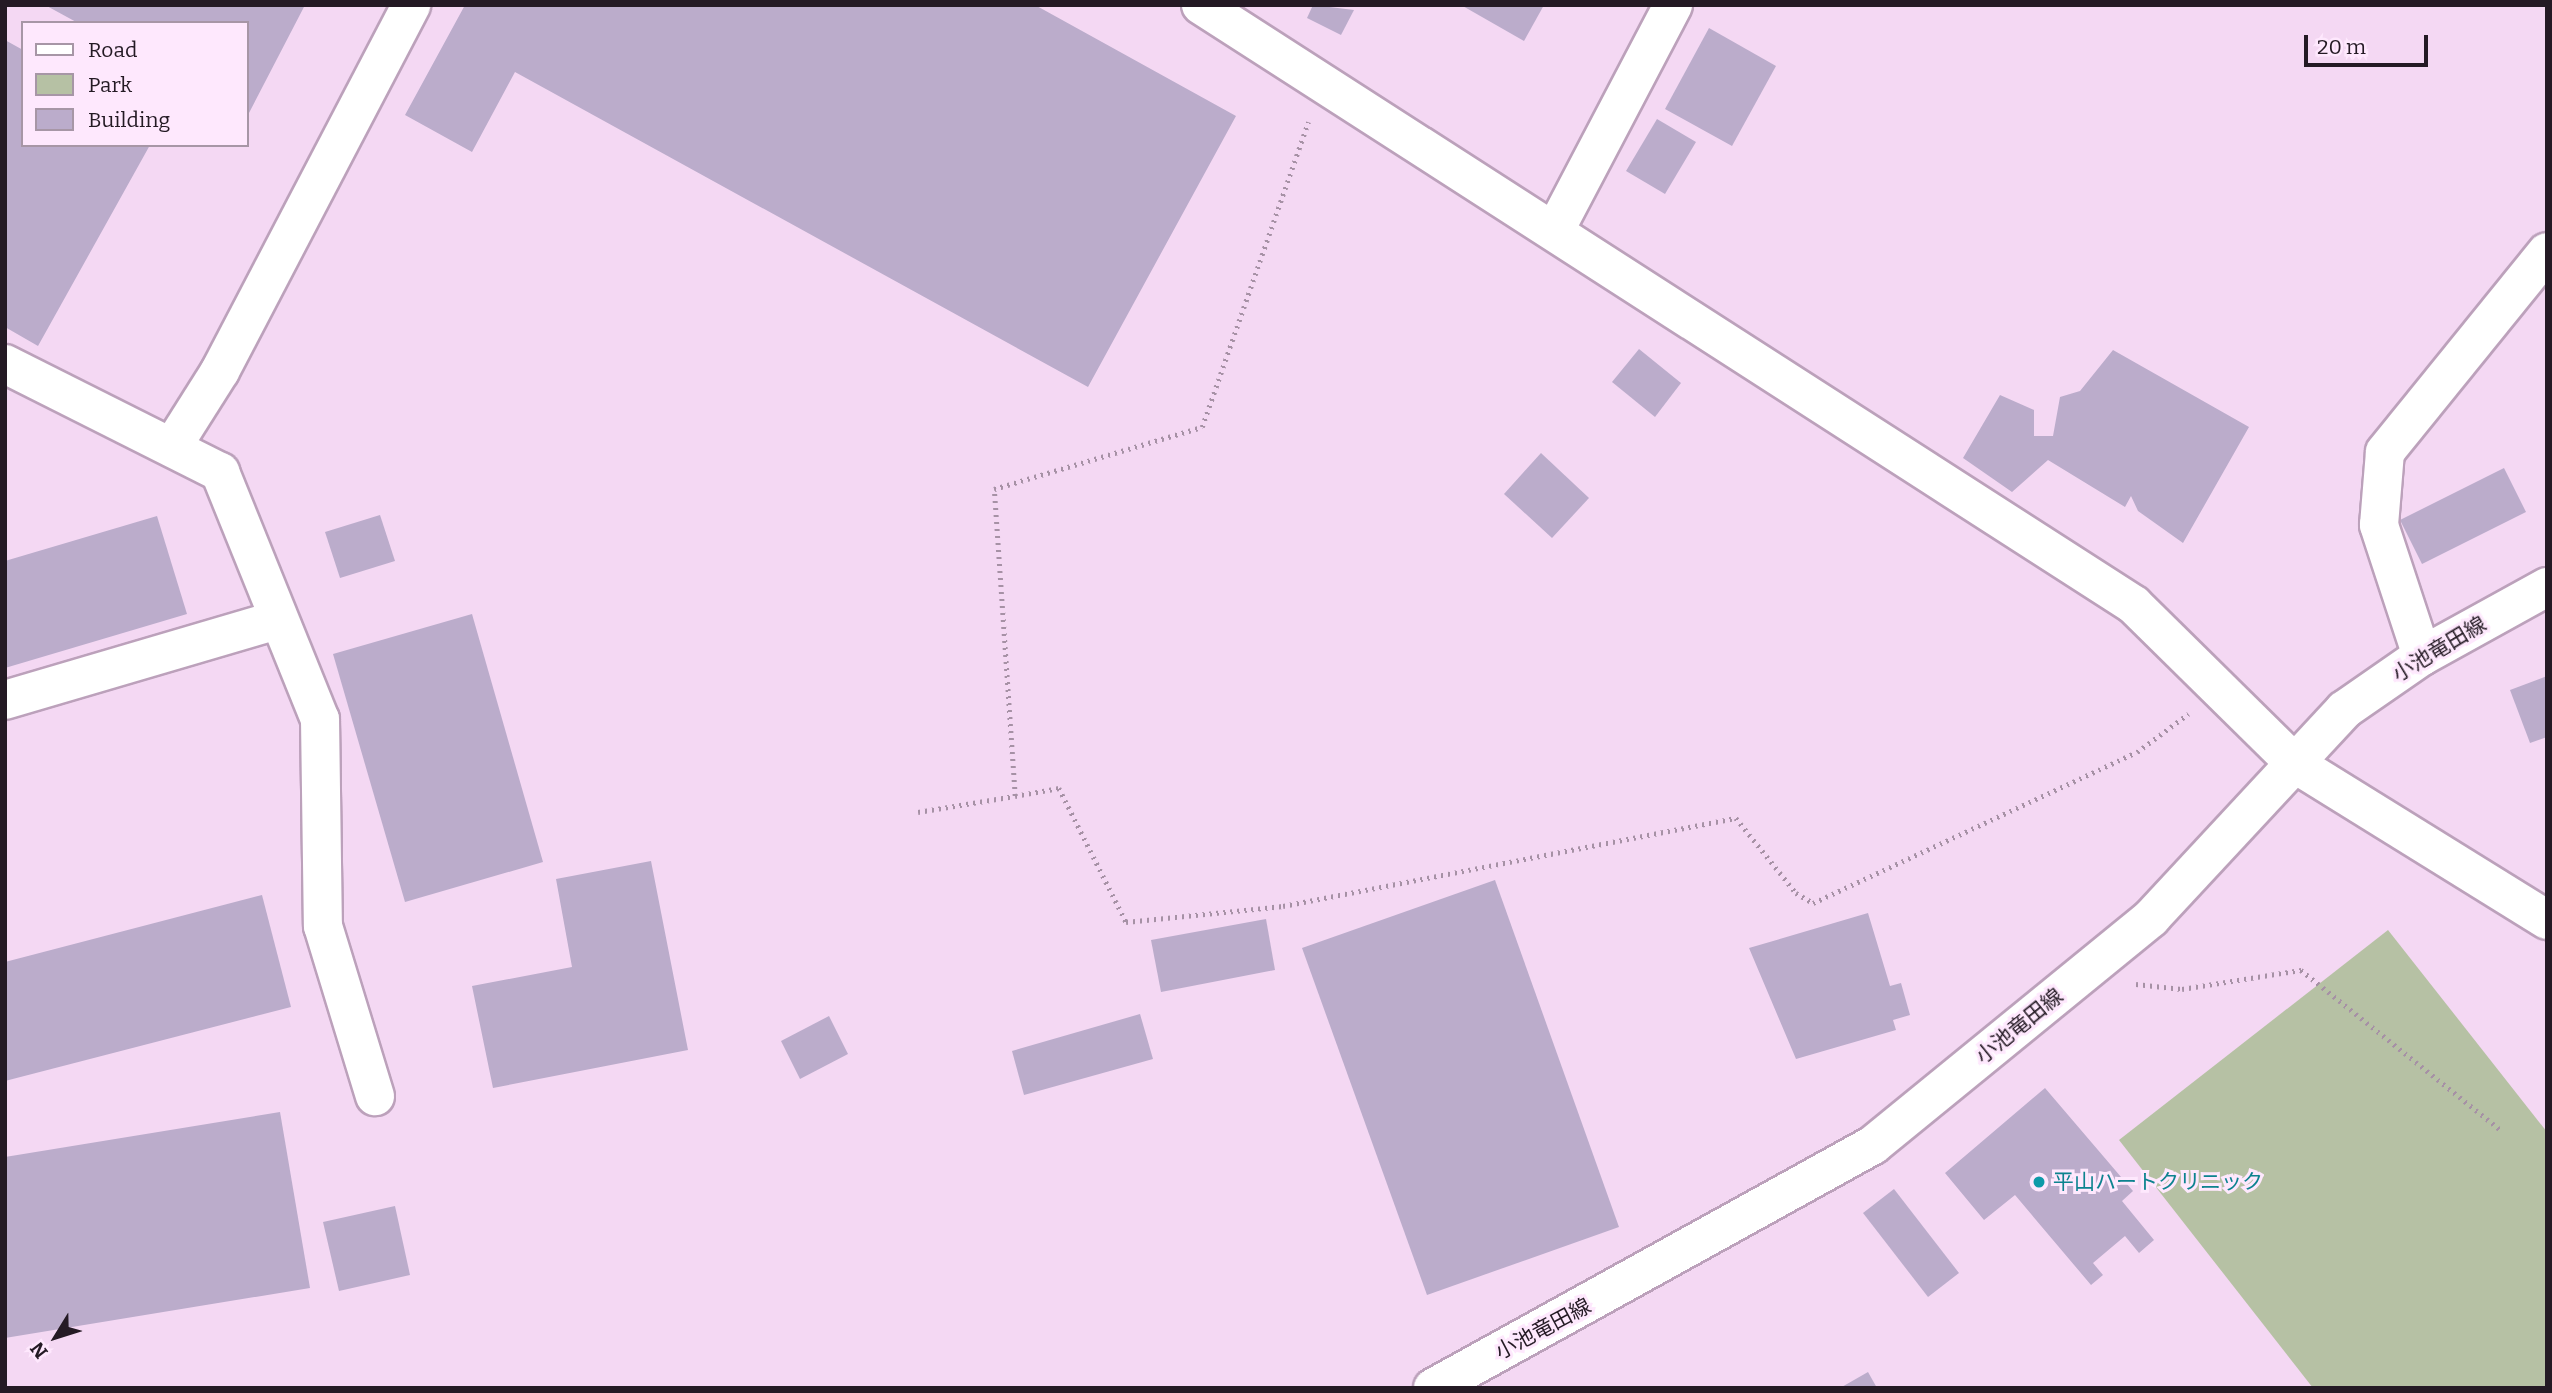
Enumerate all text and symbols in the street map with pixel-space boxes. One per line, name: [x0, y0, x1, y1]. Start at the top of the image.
legend: [21, 21, 248, 147]
scale bar: [2307, 21, 2431, 65]
text: 20 m: [2317, 34, 2366, 60]
text: Road: [88, 37, 137, 63]
text: Park: [88, 72, 132, 98]
text: Building: [88, 107, 170, 133]
street label: 小池竜田線: [2388, 611, 2490, 687]
street label: 小池竜田線: [1970, 983, 2068, 1069]
place label: 平山ハートクリニック: [2053, 1169, 2263, 1195]
marker: 平山ハートクリニック: [2031, 1174, 2047, 1190]
street label: 小池竜田線: [1491, 1293, 1595, 1365]
north arrow: [21, 1302, 91, 1372]
text: N: [25, 1337, 53, 1363]

